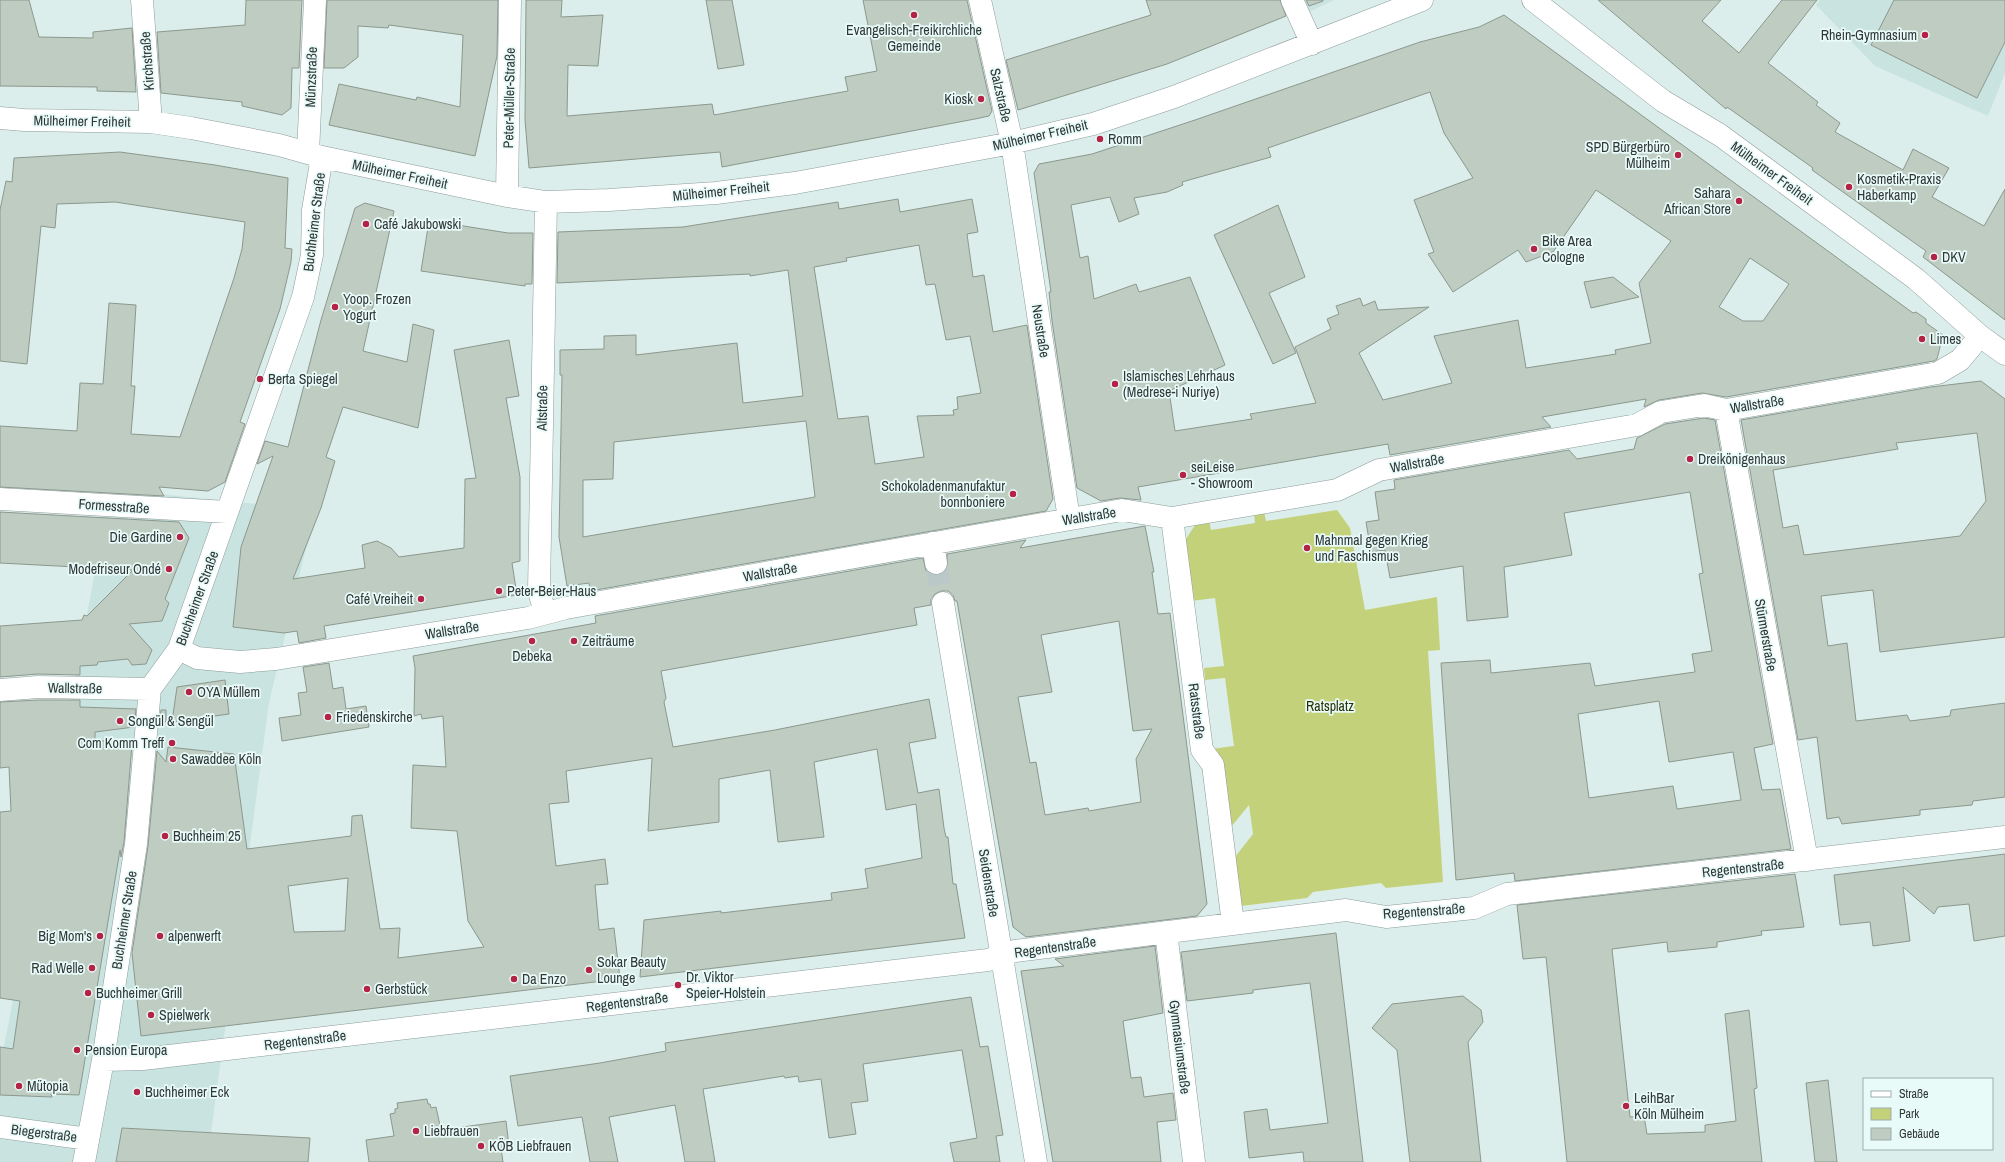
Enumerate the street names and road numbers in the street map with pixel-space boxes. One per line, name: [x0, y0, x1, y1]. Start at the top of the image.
street label: Kirchstraße: [136, 31, 158, 91]
street label: Münzstraße: [301, 46, 321, 108]
street label: Peter-Müller-Straße: [499, 47, 519, 149]
street label: Salzstraße: [986, 66, 1016, 124]
street label: Mülheimer Freiheit: [33, 111, 131, 131]
street label: Mülheimer Freiheit: [991, 115, 1089, 155]
street label: Mülheimer Freiheit: [1727, 137, 1817, 209]
street label: Mülheimer Freiheit: [351, 155, 449, 193]
street label: Buchheimer Straße: [299, 172, 329, 272]
street label: Mülheimer Freiheit: [672, 177, 770, 205]
street label: Neustraße: [1028, 303, 1054, 359]
street label: Altstraße: [533, 385, 551, 432]
street label: Wallstraße: [1729, 391, 1785, 417]
street label: Wallstraße: [1389, 449, 1445, 477]
street label: Formesstraße: [78, 495, 150, 517]
street label: Wallstraße: [1061, 503, 1117, 529]
street label: Buchheimer Straße: [172, 548, 222, 648]
street label: Wallstraße: [742, 558, 798, 586]
street label: Stürmerstraße: [1751, 597, 1781, 673]
street label: Wallstraße: [424, 617, 480, 643]
street label: Wallstraße: [48, 679, 102, 697]
street label: Ratsstraße: [1185, 682, 1209, 740]
street label: Seidenstraße: [975, 848, 1003, 918]
street label: Regentenstraße: [1701, 855, 1785, 881]
street label: Buchheimer Straße: [107, 869, 141, 971]
street label: Regentenstraße: [1382, 899, 1466, 923]
street label: Regentenstraße: [1013, 932, 1097, 962]
street label: Regentenstraße: [585, 988, 669, 1016]
street label: Gymnasiumstraße: [1165, 999, 1195, 1095]
street label: Regentenstraße: [263, 1026, 347, 1054]
street label: Biegerstraße: [10, 1120, 78, 1146]

